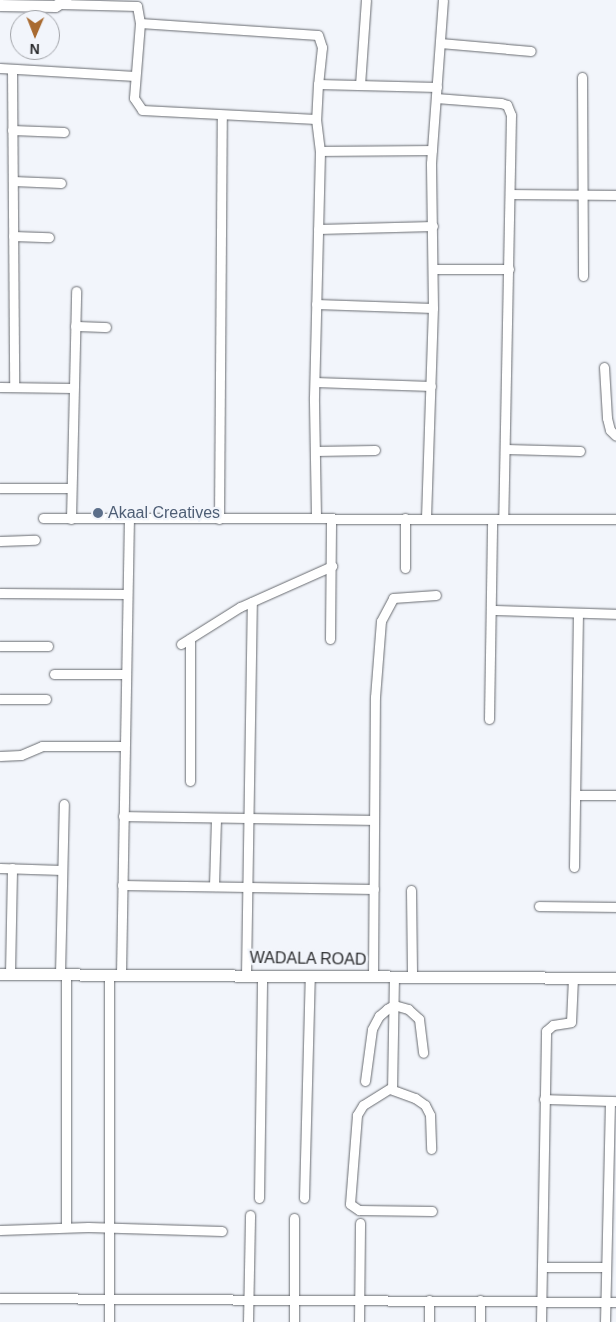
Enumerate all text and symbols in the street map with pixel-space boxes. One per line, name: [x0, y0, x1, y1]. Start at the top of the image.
north arrow: [10, 10, 60, 60]
text: N: [30, 41, 40, 57]
place label: Akaal Creatives: [108, 503, 220, 523]
marker: Akaal Creatives: [92, 507, 104, 519]
street label: WADALA ROAD: [249, 948, 367, 970]

